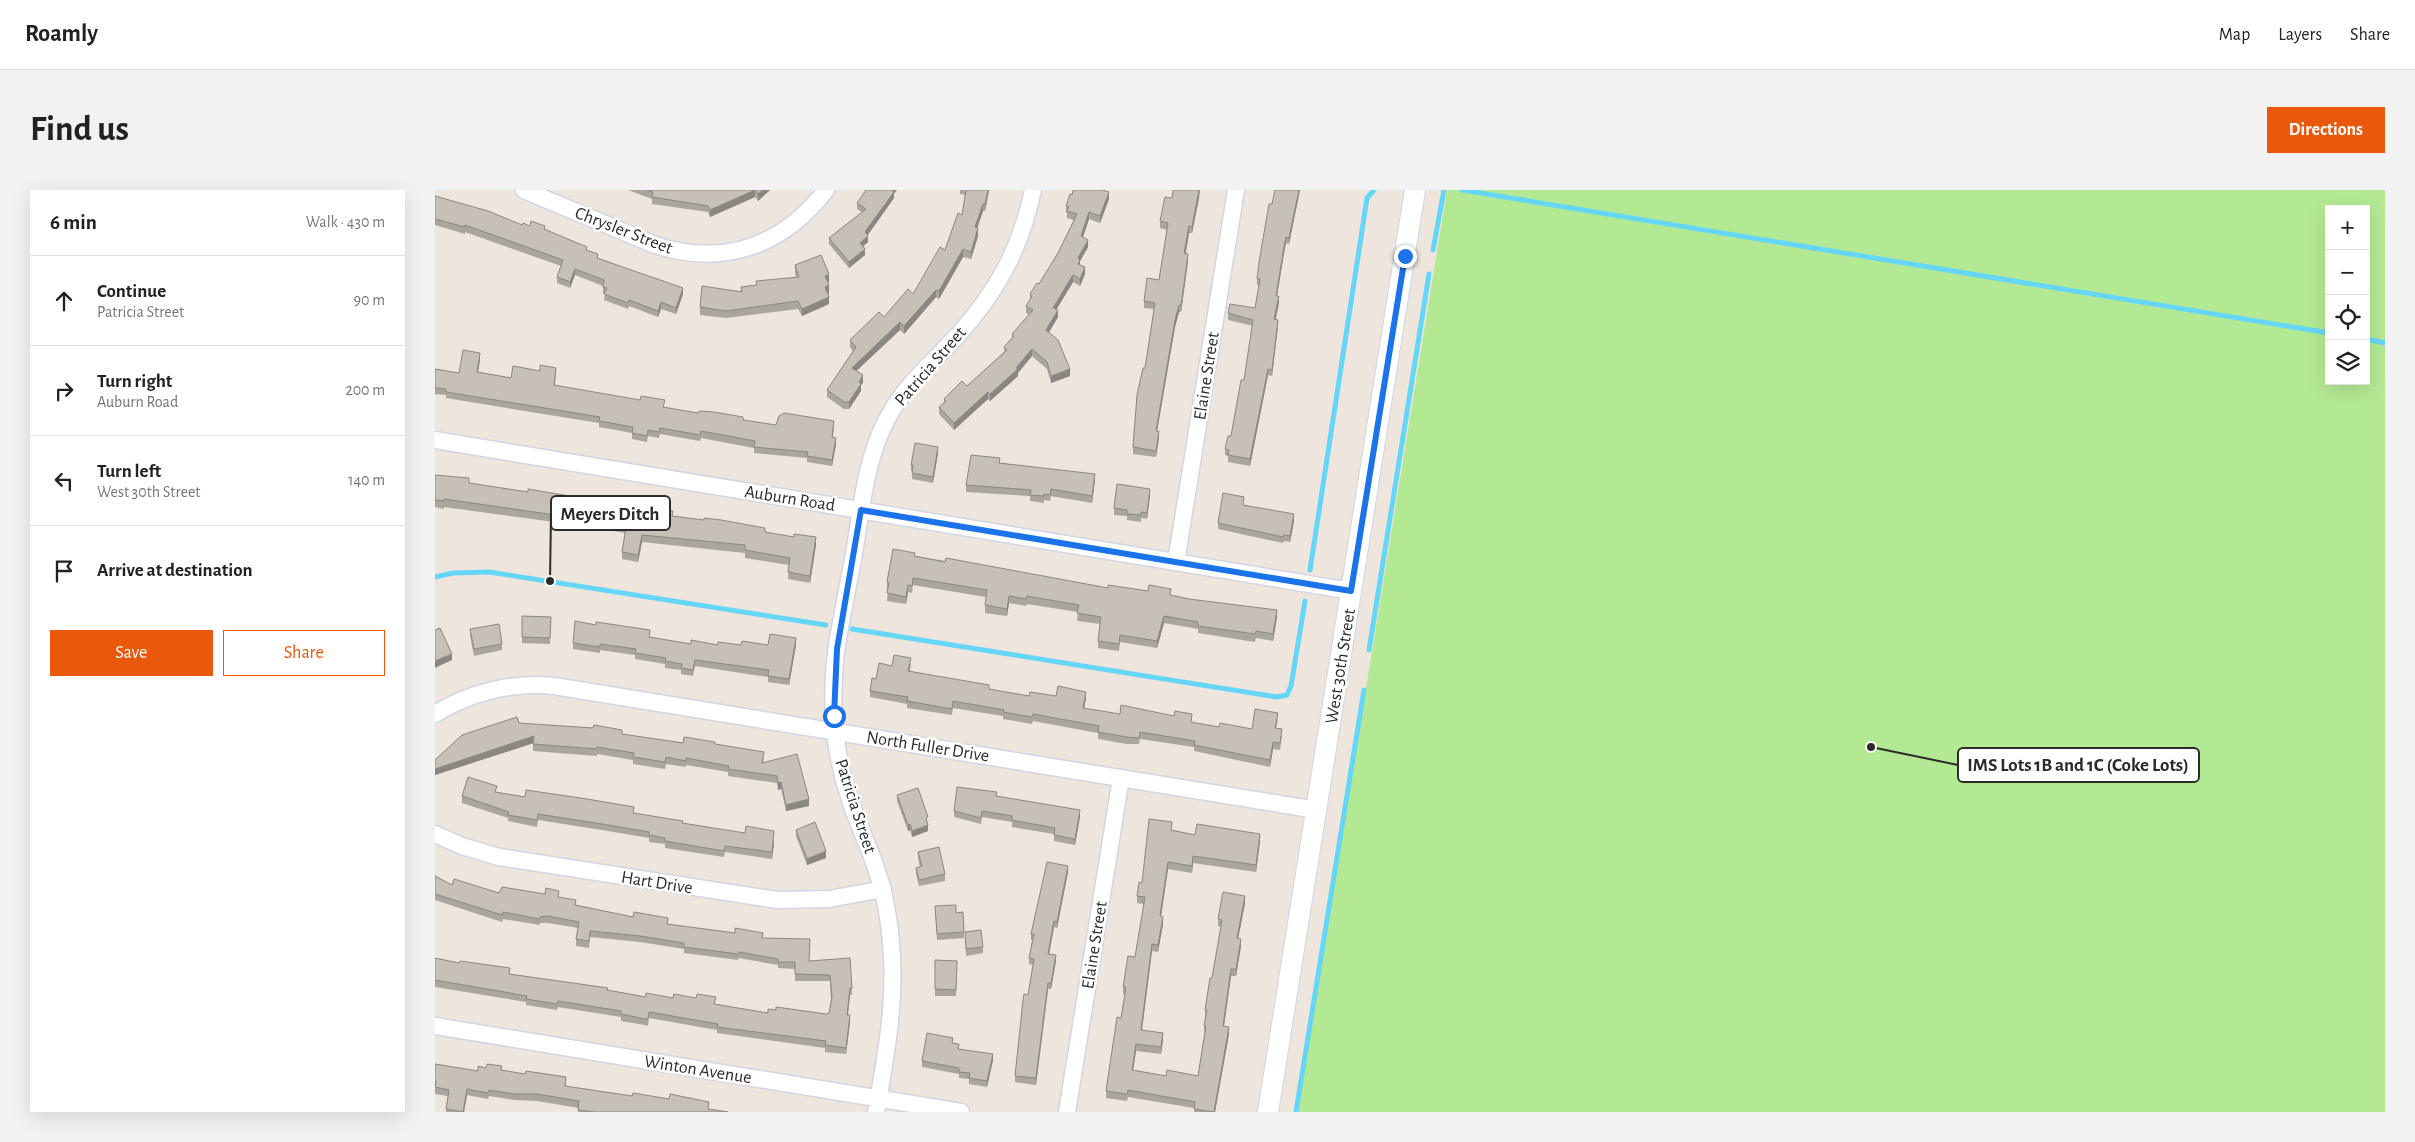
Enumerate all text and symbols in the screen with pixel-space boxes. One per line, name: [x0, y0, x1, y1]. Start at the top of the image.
text: Roamly: [25, 22, 98, 46]
text: Map: [2219, 26, 2250, 44]
text: Layers: [2278, 26, 2322, 44]
text: Share: [2350, 26, 2390, 44]
button: Directions: [2267, 107, 2385, 153]
text: Find us: [30, 112, 129, 147]
street label: Chrysler Street: [572, 204, 675, 258]
map controls: [2325, 205, 2370, 385]
button: +: [2325, 205, 2370, 250]
text: 6 min: [50, 212, 97, 233]
text: Walk · 430 m: [306, 214, 385, 230]
route end: [1394, 245, 1417, 268]
button: −: [2325, 250, 2370, 295]
text: Continue: [97, 282, 166, 301]
icon: ahead: [50, 287, 78, 315]
text: 90 m: [354, 292, 385, 308]
button: locate: [2325, 295, 2370, 340]
text: Patricia Street: [97, 304, 184, 320]
street label: Patricia Street: [892, 324, 970, 410]
street label: Elaine Street: [1191, 331, 1223, 421]
button: layers: [2325, 340, 2370, 385]
text: Turn right: [97, 372, 172, 391]
icon: right: [50, 377, 78, 405]
text: 200 m: [345, 382, 385, 398]
text: Auburn Road: [97, 394, 178, 410]
text: Turn left: [97, 462, 161, 481]
icon: left: [50, 467, 78, 495]
text: 140 m: [348, 472, 385, 488]
street label: Auburn Road: [743, 483, 836, 515]
text: West 30th Street: [97, 484, 200, 500]
callout: Meyers Ditch: [551, 496, 670, 530]
text: Meyers Ditch: [561, 505, 659, 524]
icon: arrive: [50, 557, 78, 585]
text: Arrive at destination: [97, 561, 253, 580]
street label: West 30th Street: [1323, 607, 1359, 725]
button: Save: [50, 630, 213, 676]
button: Share: [223, 630, 385, 676]
route start: [823, 705, 846, 728]
street label: North Fuller Drive: [865, 728, 991, 766]
callout: IMS Lots 1B and 1C (Coke Lots): [1958, 748, 2199, 782]
text: IMS Lots 1B and 1C (Coke Lots): [1967, 756, 2189, 775]
street label: Patricia Street: [831, 757, 879, 856]
street label: Hart Drive: [620, 868, 694, 898]
street label: Elaine Street: [1079, 900, 1111, 990]
street label: Winton Avenue: [643, 1053, 753, 1087]

